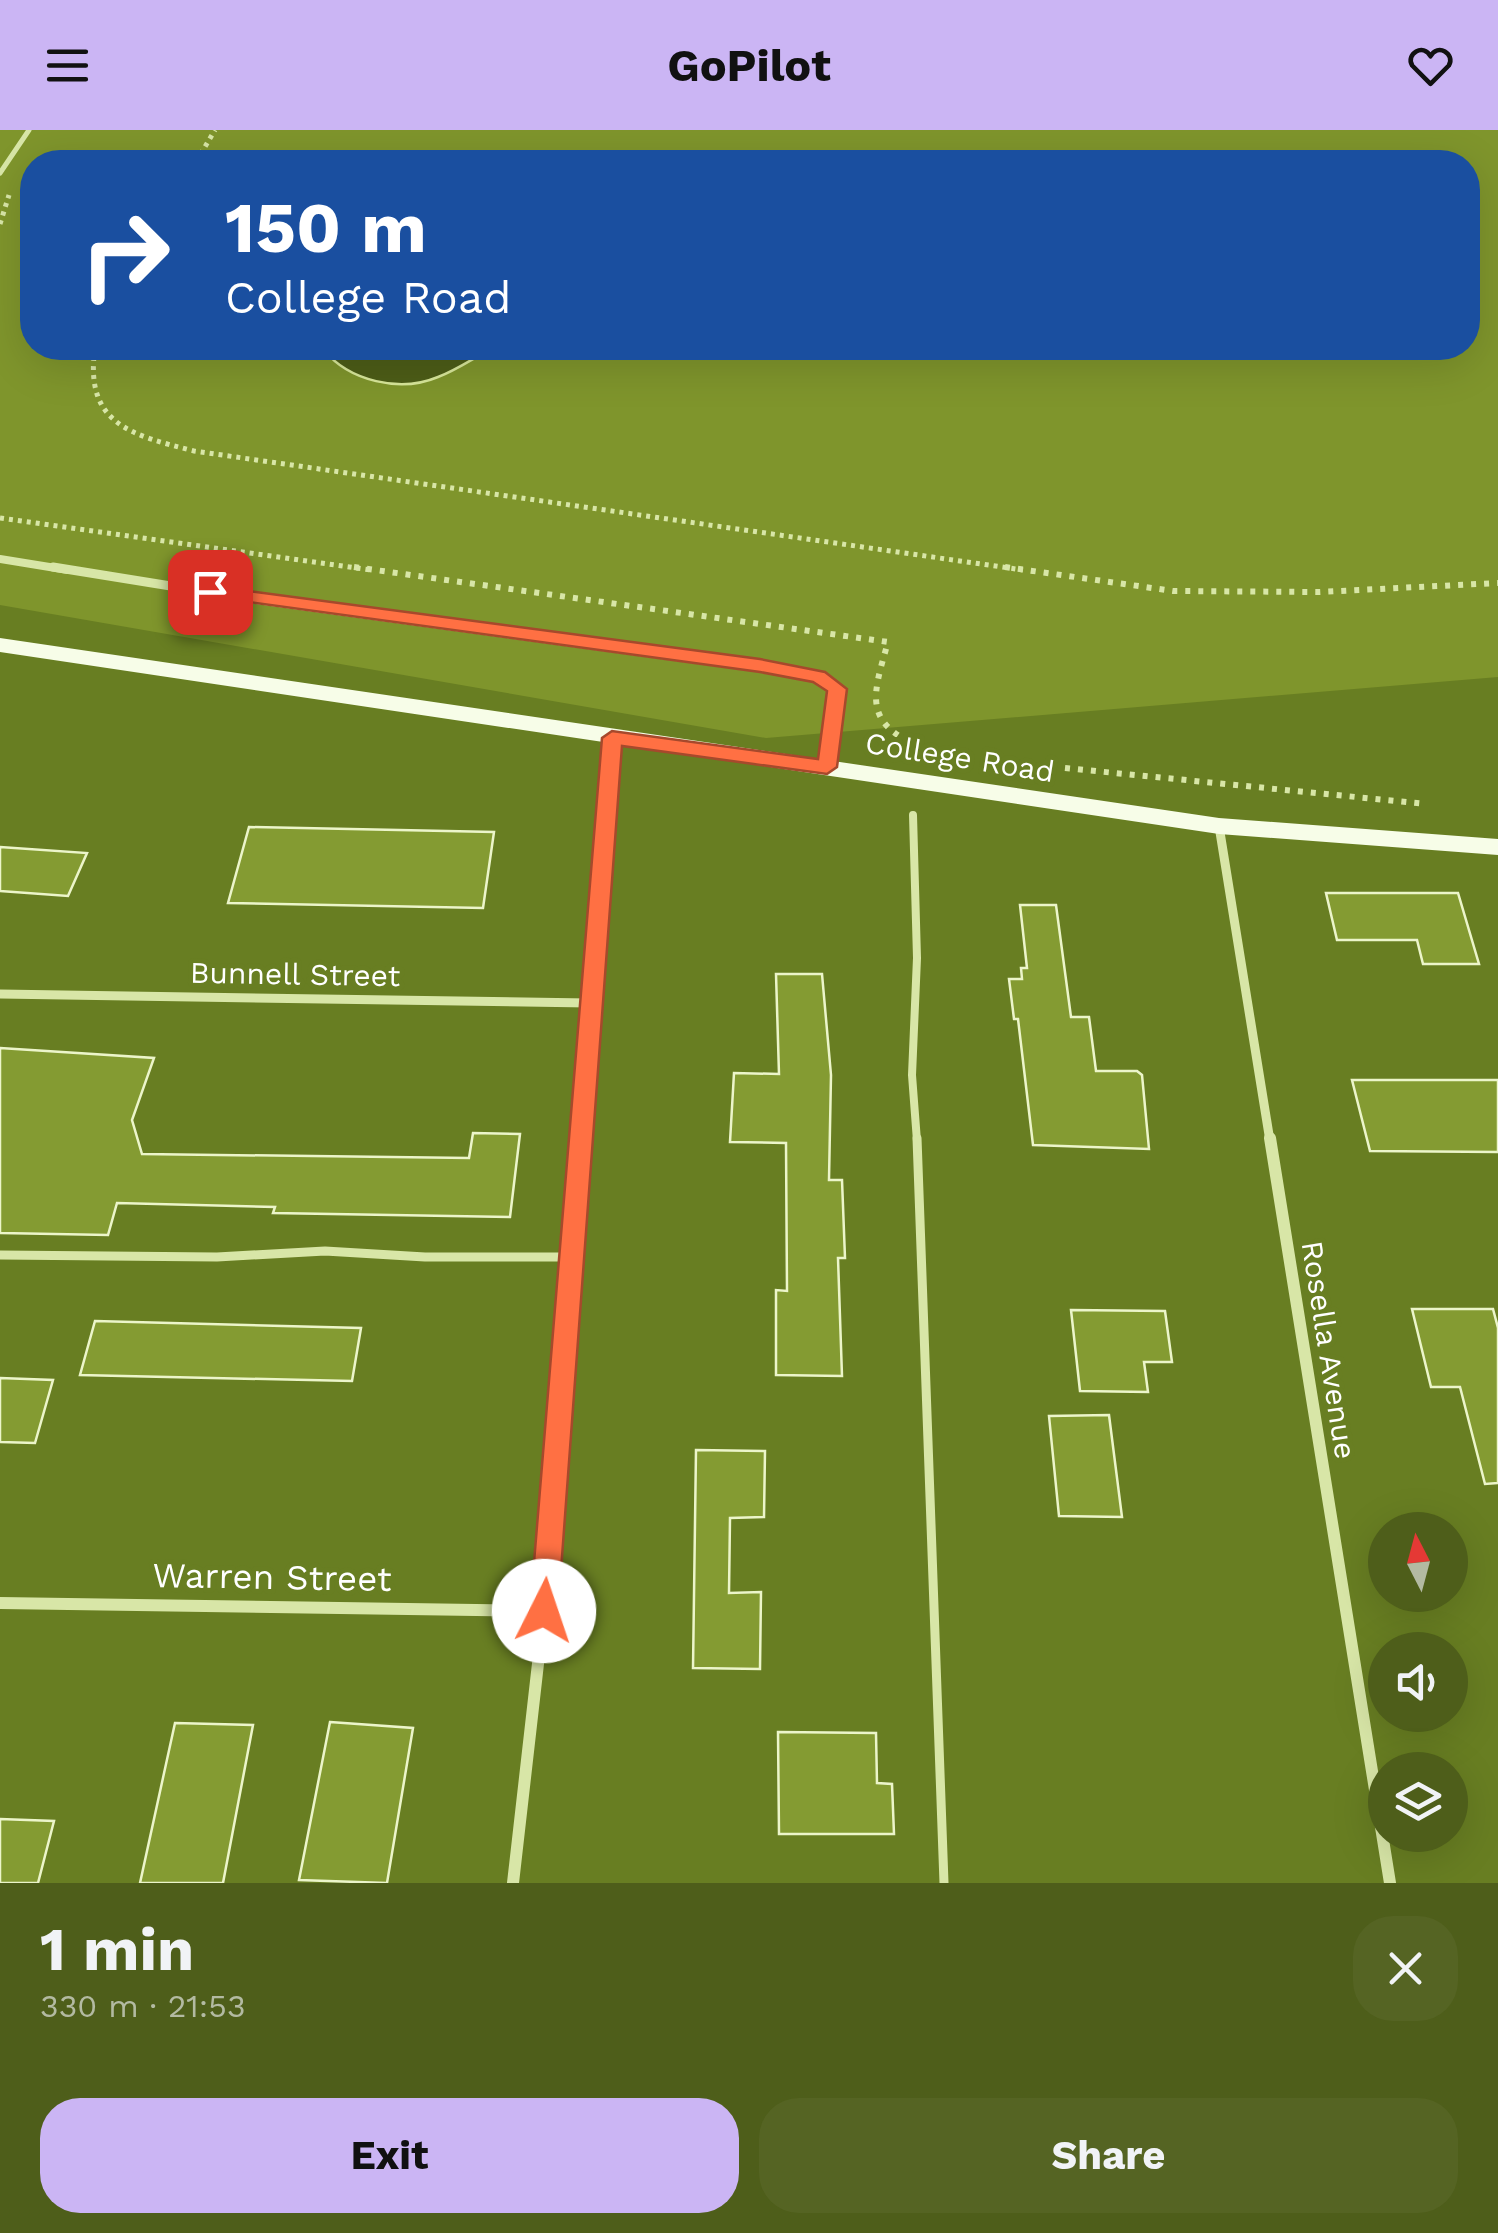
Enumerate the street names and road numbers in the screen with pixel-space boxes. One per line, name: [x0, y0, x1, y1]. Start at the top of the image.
street label: College Road: [863, 725, 1057, 789]
street label: Bunnell Street: [190, 955, 401, 993]
street label: Rosella Avenue: [1294, 1238, 1364, 1462]
street label: Warren Street: [152, 1554, 392, 1600]

